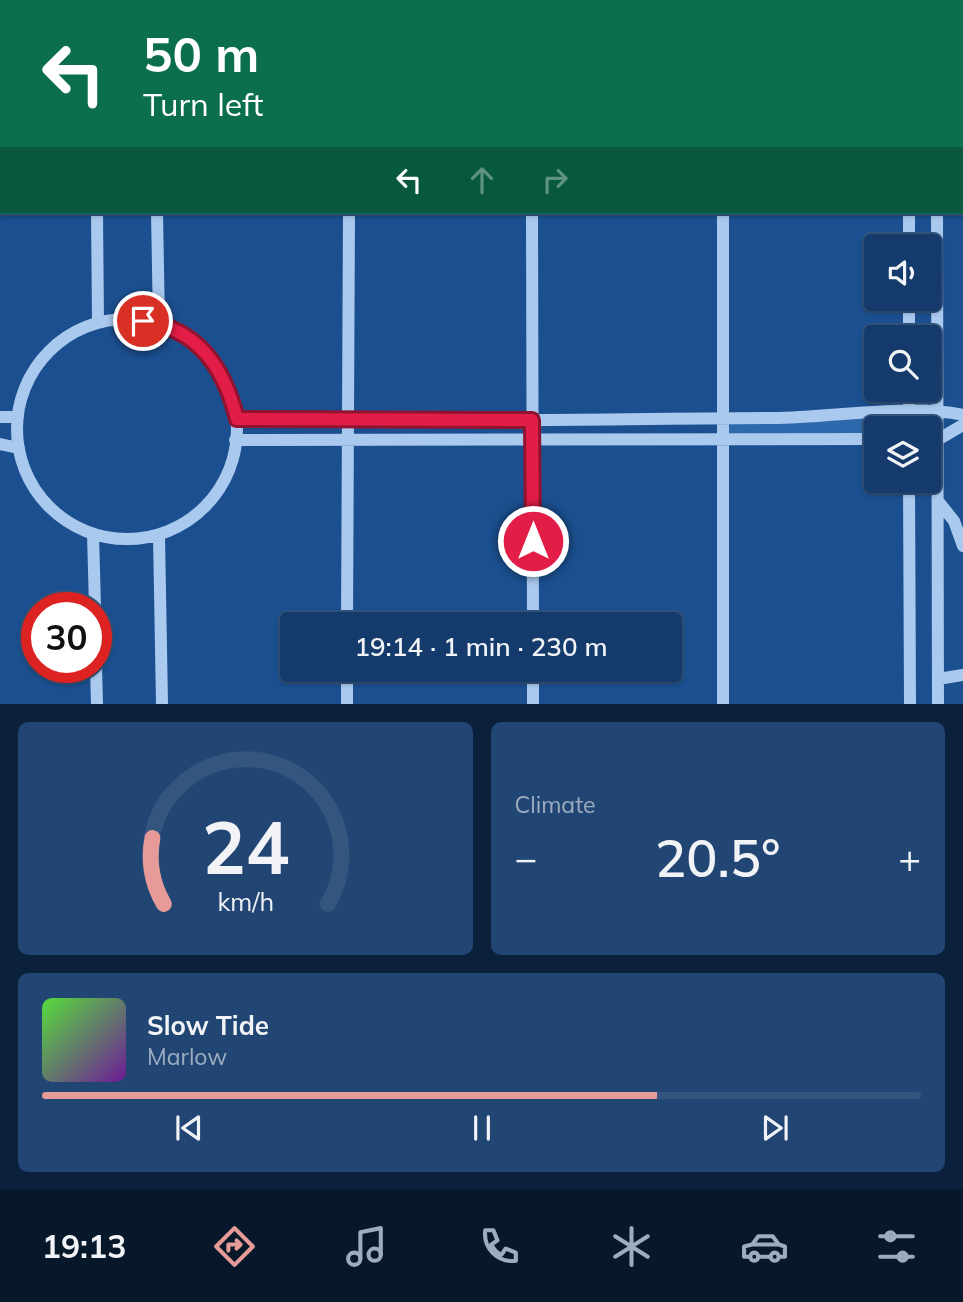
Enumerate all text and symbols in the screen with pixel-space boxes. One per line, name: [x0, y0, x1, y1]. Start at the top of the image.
text: 50 m: [143, 23, 259, 84]
icon: left: [28, 28, 119, 119]
text: Turn left: [143, 84, 263, 124]
icon: left: [390, 161, 428, 199]
icon: ahead: [463, 161, 501, 199]
icon: right: [536, 161, 574, 199]
map controls: [864, 234, 941, 493]
button: sound: [864, 234, 941, 311]
pin: [113, 291, 173, 351]
icon: arrive: [124, 302, 162, 340]
button: search: [864, 325, 941, 402]
button: layers: [864, 416, 941, 493]
position arrow: [496, 504, 570, 578]
speed limit sign: 30: [21, 592, 112, 683]
text: 19:14 · 1 min · 230 m: [354, 630, 608, 663]
text: Climate: [515, 790, 596, 819]
text: 24: [202, 802, 289, 893]
text: 20.5°: [655, 825, 780, 890]
text: −: [515, 834, 537, 882]
text: +: [898, 834, 921, 882]
text: km/h: [217, 886, 274, 917]
text: Slow Tide: [147, 1009, 269, 1042]
text: Marlow: [147, 1042, 227, 1071]
icon: previous: [170, 1109, 208, 1147]
icon: pause: [463, 1109, 501, 1147]
icon: next: [756, 1109, 794, 1147]
icon: directions: [210, 1222, 259, 1271]
icon: music: [342, 1222, 391, 1271]
icon: phone: [475, 1222, 524, 1271]
icon: climate: [607, 1222, 656, 1271]
icon: car: [740, 1222, 789, 1271]
icon: filters: [872, 1222, 921, 1271]
text: 19:13: [42, 1226, 126, 1266]

